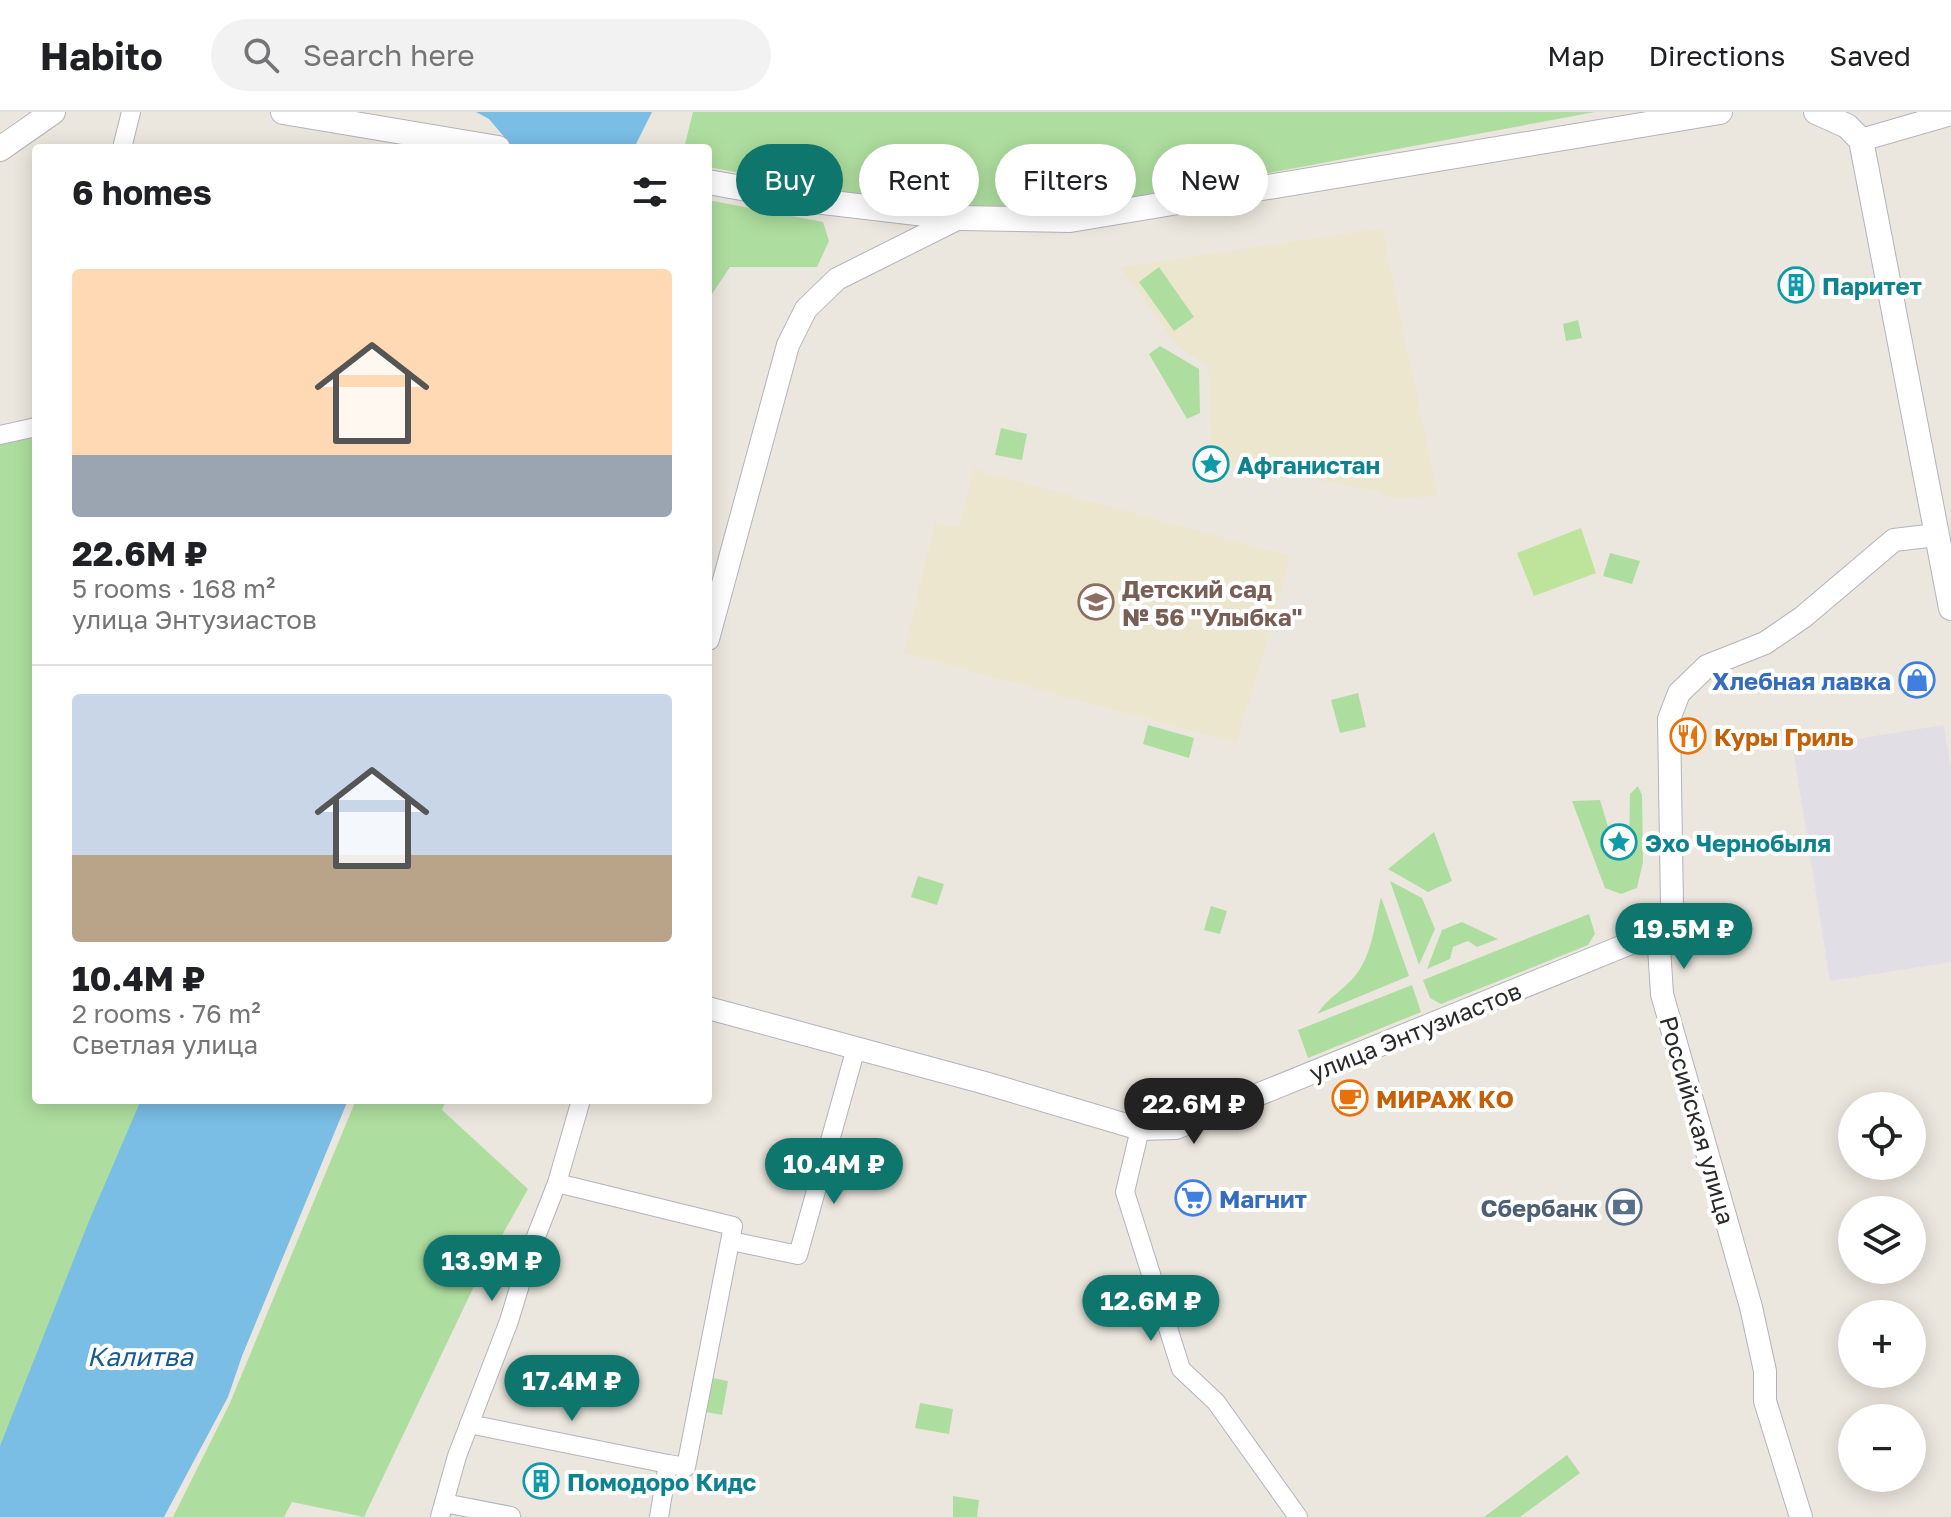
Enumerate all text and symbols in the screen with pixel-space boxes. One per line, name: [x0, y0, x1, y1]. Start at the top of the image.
search box: [211, 19, 771, 91]
text: Habito: [40, 33, 163, 78]
icon: search: [239, 33, 283, 77]
text: Search here: [303, 37, 475, 73]
text: Map: [1547, 39, 1604, 72]
text: Directions: [1648, 39, 1785, 72]
text: Saved: [1829, 39, 1911, 72]
chip: Buy: [736, 144, 843, 216]
chip: Rent: [859, 144, 979, 216]
chip: Filters: [995, 144, 1136, 216]
chip: New: [1152, 144, 1268, 216]
icon: filters: [628, 170, 672, 214]
text: 6 homes: [72, 172, 212, 212]
building icon: Паритет: [1777, 266, 1815, 304]
place label: Паритет: [1822, 271, 1922, 300]
icon: home: [300, 321, 444, 465]
place icon: Афганистан: [1192, 445, 1230, 483]
place label: Афганистан: [1237, 450, 1380, 479]
text: 22.6M ₽: [72, 533, 208, 573]
text: 5 rooms · 168 m²: [72, 573, 275, 604]
place label: Детский сад № 56 "Улыбка": [1122, 574, 1303, 631]
school or university icon: Детский сад № 56 "Улыбка": [1077, 583, 1115, 621]
text: улица Энтузиастов: [72, 604, 317, 635]
shop icon: Хлебная лавка: [1898, 661, 1936, 699]
place label: Хлебная лавка: [1712, 666, 1891, 695]
restaurant icon: Куры Гриль: [1669, 717, 1707, 755]
place label: Куры Гриль: [1714, 722, 1854, 751]
icon: home: [300, 746, 444, 890]
place icon: Эхо Чернобыля: [1600, 823, 1638, 861]
place label: Эхо Чернобыля: [1645, 828, 1831, 857]
pin: 19.5M ₽: [1610, 903, 1758, 971]
text: 19.5M ₽: [1633, 913, 1735, 944]
text: 10.4M ₽: [72, 958, 205, 998]
street label: улица Энтузиастов: [1305, 975, 1525, 1087]
text: 2 rooms · 76 m²: [72, 998, 261, 1029]
street label: Российская улица: [1654, 1012, 1742, 1228]
text: Светлая улица: [72, 1029, 258, 1060]
pin: 22.6M ₽: [1120, 1078, 1268, 1146]
cafe icon: МИРАЖ КО: [1331, 1079, 1369, 1117]
place label: МИРАЖ КО: [1376, 1084, 1514, 1113]
text: 22.6M ₽: [1142, 1088, 1246, 1119]
map controls: [1838, 1092, 1926, 1492]
button: locate: [1838, 1092, 1926, 1180]
pin: 10.4M ₽: [760, 1138, 908, 1206]
text: 10.4M ₽: [783, 1148, 885, 1179]
supermarket icon: Магнит: [1174, 1179, 1212, 1217]
place label: Магнит: [1219, 1184, 1307, 1213]
bank icon: Сбербанк: [1605, 1188, 1643, 1226]
place label: Сбербанк: [1481, 1193, 1598, 1222]
button: layers: [1838, 1196, 1926, 1284]
pin: 13.9M ₽: [418, 1235, 566, 1303]
text: 13.9M ₽: [441, 1245, 543, 1276]
pin: 12.6M ₽: [1077, 1275, 1225, 1343]
text: 12.6M ₽: [1100, 1285, 1202, 1316]
button: +: [1838, 1300, 1926, 1388]
water label: Калитва: [87, 1341, 194, 1372]
pin: 17.4M ₽: [498, 1355, 646, 1423]
text: 17.4M ₽: [522, 1365, 622, 1396]
button: −: [1838, 1404, 1926, 1492]
building icon: Помодоро Кидс: [522, 1462, 560, 1500]
place label: Помодоро Кидс: [567, 1467, 757, 1496]

